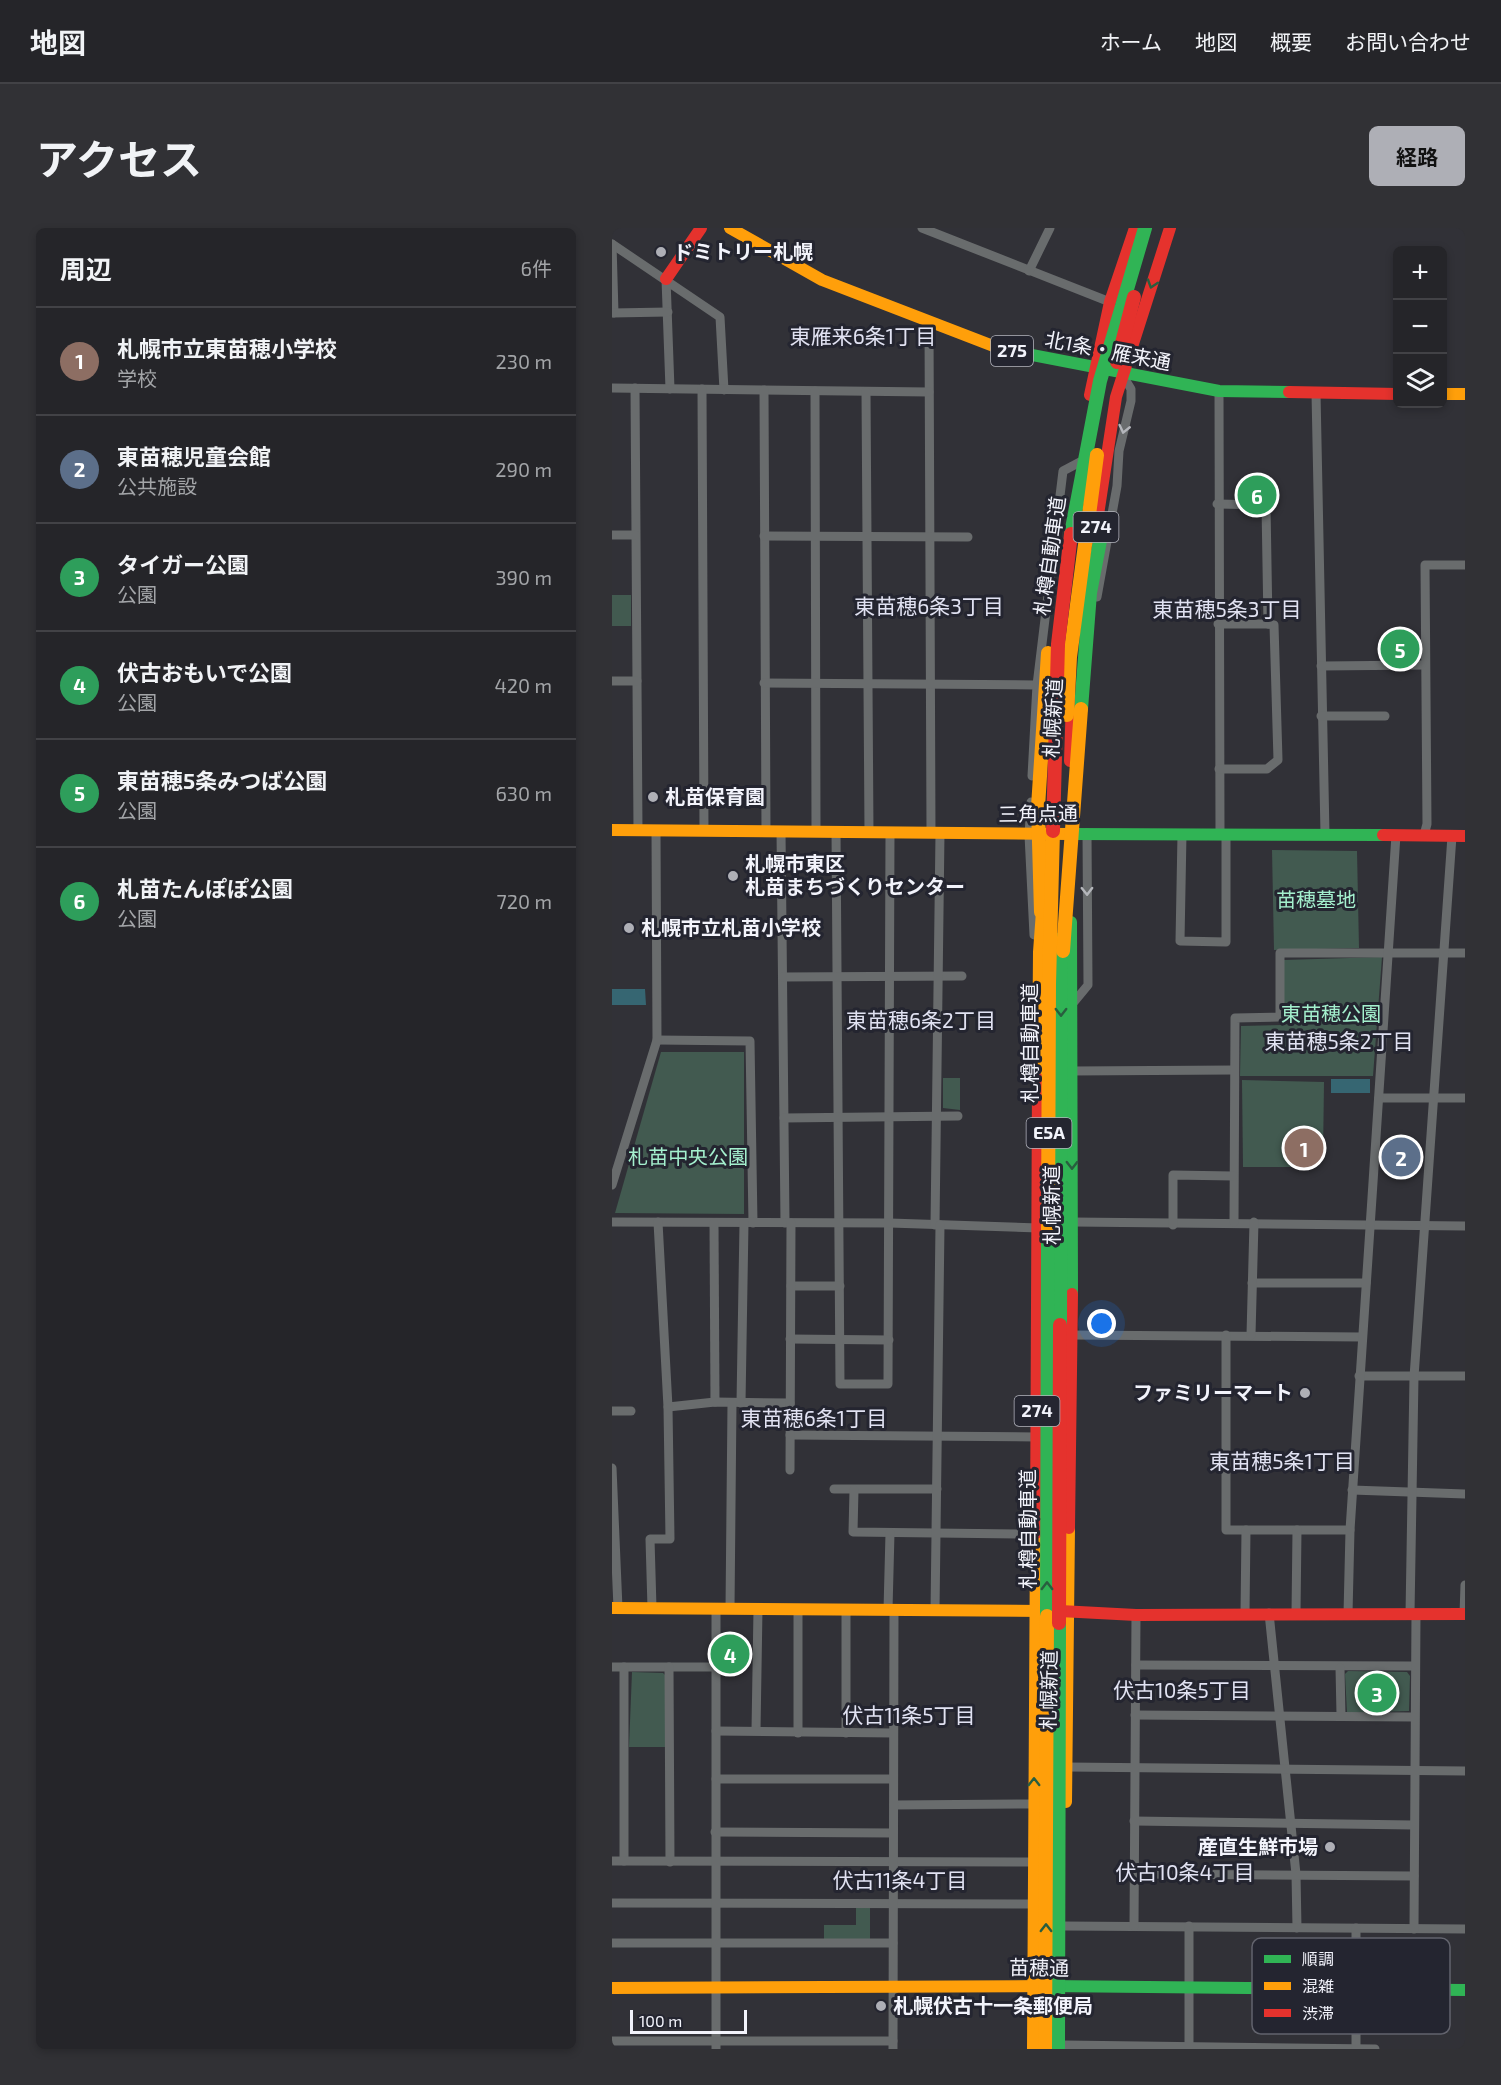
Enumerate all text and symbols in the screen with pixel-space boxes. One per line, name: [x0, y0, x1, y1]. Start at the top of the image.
text: 地図: [30, 25, 86, 59]
text: ホーム: [1100, 29, 1162, 54]
text: 地図: [1195, 29, 1237, 54]
text: 概要: [1270, 29, 1312, 54]
text: お問い合わせ: [1345, 29, 1471, 54]
button: 経路: [1369, 126, 1465, 186]
text: アクセス: [36, 133, 202, 183]
place label: ドミトリー札幌: [673, 239, 813, 263]
marker: ドミトリー札幌: [654, 245, 668, 259]
map controls: [1393, 246, 1447, 408]
button: +: [1393, 246, 1447, 300]
text: 周辺: [60, 253, 112, 284]
text: 6件: [521, 256, 552, 280]
one-way arrow: [1146, 278, 1159, 289]
button: −: [1393, 300, 1447, 354]
district label: 東雁来6条1丁目: [790, 323, 936, 348]
street label: 北1条・雁来通: [1043, 326, 1173, 374]
text: 札幌市立東苗穂小学校: [117, 335, 337, 361]
road number: 275: [991, 336, 1033, 366]
text: 1: [75, 349, 84, 373]
text: 230 m: [496, 349, 552, 373]
button: layers: [1393, 354, 1447, 408]
text: 学校: [117, 366, 157, 390]
one-way arrow: [1119, 424, 1132, 434]
text: 東苗穂児童会館: [117, 443, 271, 469]
text: 2: [74, 457, 85, 481]
text: 290 m: [495, 457, 552, 481]
pin: 6: [1238, 472, 1276, 518]
text: 公共施設: [117, 474, 197, 498]
street label: 札樽自動車道: [1029, 495, 1069, 617]
road number: 274: [1074, 512, 1118, 542]
text: タイガー公園: [117, 551, 249, 577]
text: 3: [74, 565, 85, 589]
text: 390 m: [495, 565, 552, 589]
text: 公園: [117, 582, 157, 606]
district label: 東苗穂6条3丁目: [854, 593, 1004, 618]
district label: 東苗穂5条3丁目: [1153, 596, 1301, 621]
pin: 5: [1380, 626, 1420, 672]
text: 伏古おもいで公園: [117, 659, 292, 685]
text: 4: [73, 673, 86, 697]
text: 420 m: [494, 673, 552, 697]
street label: 札幌新道: [1038, 677, 1066, 759]
text: 公園: [117, 690, 157, 714]
text: 東苗穂5条みつば公園: [117, 767, 327, 793]
text: 5: [74, 781, 85, 805]
text: 630 m: [495, 781, 552, 805]
place label: 札苗保育園: [665, 784, 765, 808]
marker: 札苗保育園: [646, 790, 660, 804]
text: 公園: [117, 798, 157, 822]
street label: 三角点通: [998, 800, 1078, 826]
place label: 札幌市東区 札苗まちづくりセンター: [745, 851, 965, 898]
marker: 札幌市東区 札苗まちづくりセンター: [726, 869, 740, 883]
text: 札苗たんぽぽ公園: [117, 875, 293, 901]
one-way arrow: [1081, 886, 1093, 895]
park label: 苗穂墓地: [1276, 887, 1356, 911]
text: 6: [74, 889, 85, 913]
text: 720 m: [496, 889, 552, 913]
text: 公園: [117, 906, 157, 930]
place label: 札幌市立札苗小学校: [641, 915, 821, 939]
marker: 札幌市立札苗小学校: [622, 921, 636, 935]
street label: 札樽自動車道: [1017, 983, 1041, 1103]
park label: 東苗穂公園: [1281, 1001, 1381, 1025]
district label: 東苗穂6条2丁目: [846, 1007, 996, 1032]
one-way arrow: [1055, 1007, 1067, 1016]
district label: 東苗穂5条2丁目: [1264, 1028, 1414, 1053]
road number: E5A: [1026, 1118, 1072, 1148]
pin: 1: [1284, 1126, 1324, 1170]
pin: 2: [1382, 1134, 1420, 1180]
park label: 札苗中央公園: [628, 1144, 748, 1168]
one-way arrow: [1066, 1161, 1078, 1170]
street label: 札幌新道: [1039, 1165, 1063, 1245]
your location: [1087, 1309, 1116, 1338]
place label: ファミリーマート: [1133, 1380, 1293, 1404]
marker: ファミリーマート: [1298, 1386, 1312, 1400]
road number: 274: [1014, 1396, 1060, 1426]
district label: 東苗穂6条1丁目: [741, 1405, 887, 1430]
district label: 東苗穂5条1丁目: [1209, 1448, 1355, 1473]
street label: 札樽自動車道: [1015, 1469, 1039, 1589]
one-way arrow: [1041, 1581, 1053, 1590]
pin: 4: [710, 1632, 750, 1676]
street label: 札幌新道: [1035, 1650, 1061, 1730]
pin: 3: [1358, 1670, 1396, 1716]
district label: 伏古10条5丁目: [1113, 1677, 1251, 1702]
district label: 伏古11条5丁目: [843, 1702, 975, 1727]
one-way arrow: [1028, 1778, 1040, 1787]
place label: 産直生鮮市場: [1198, 1834, 1318, 1858]
marker: 産直生鮮市場: [1323, 1840, 1337, 1854]
district label: 伏古10条4丁目: [1116, 1859, 1254, 1884]
district label: 伏古11条4丁目: [833, 1867, 967, 1892]
one-way arrow: [1040, 1923, 1052, 1932]
legend: [1252, 1938, 1450, 2034]
text: 順調: [1302, 1949, 1334, 1968]
street label: 苗穂通: [1009, 1954, 1069, 1980]
text: 混雑: [1302, 1976, 1334, 1995]
place label: 札幌伏古十一条郵便局: [893, 1993, 1093, 2017]
marker: 札幌伏古十一条郵便局: [874, 1999, 888, 2013]
text: 渋滞: [1302, 2003, 1334, 2022]
scale bar: [630, 2007, 747, 2034]
text: 100 m: [639, 2011, 682, 2030]

